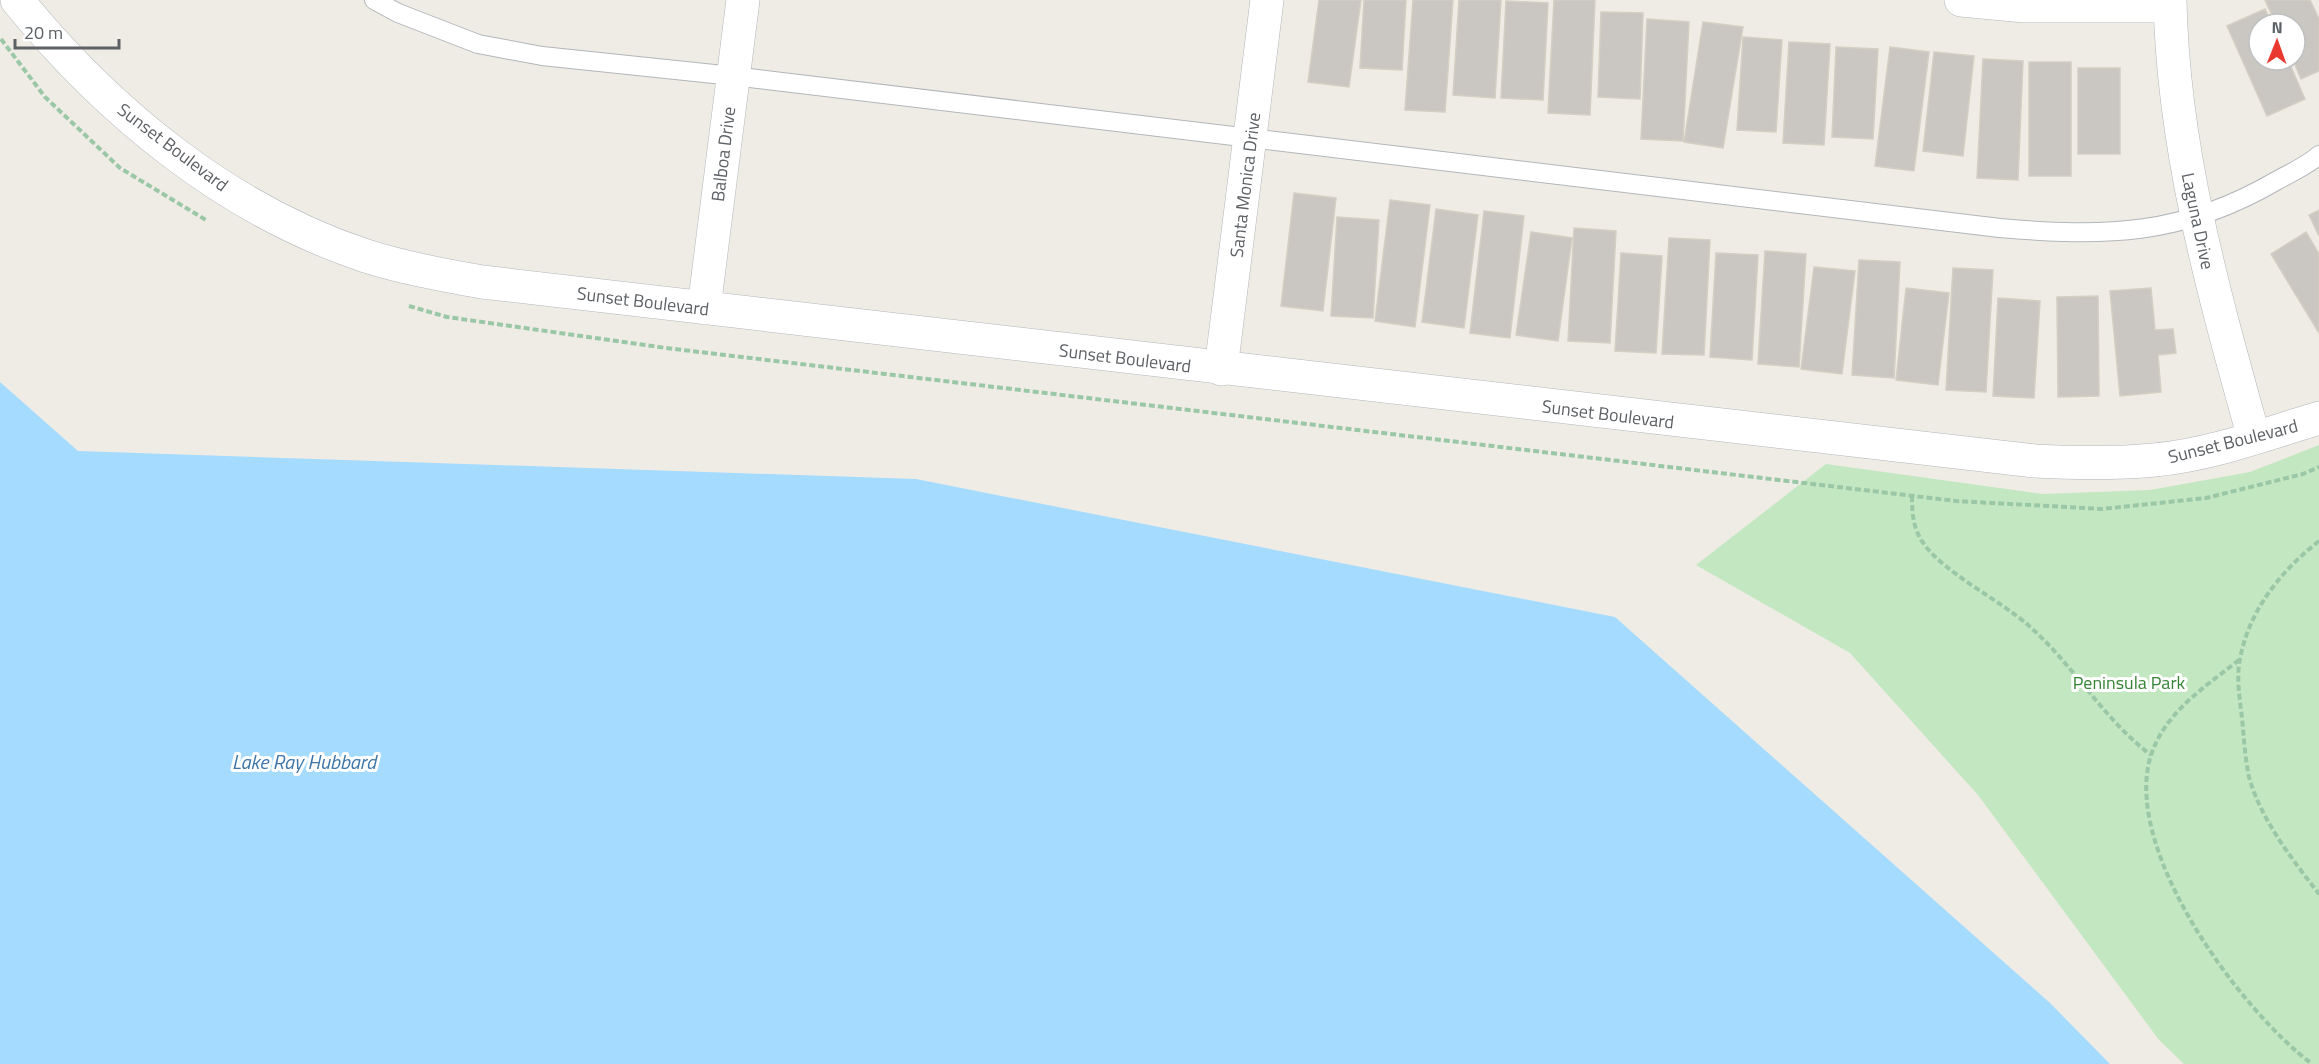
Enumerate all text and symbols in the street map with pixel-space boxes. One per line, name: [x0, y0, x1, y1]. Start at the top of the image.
scale bar: [15, 12, 118, 50]
north arrow: [2247, 12, 2307, 72]
text: N: [2272, 15, 2283, 39]
text: 20 m: [24, 19, 63, 46]
street label: Sunset Boulevard: [112, 96, 234, 198]
street label: Balboa Drive: [704, 105, 742, 203]
street label: Santa Monica Drive: [1223, 111, 1267, 259]
street label: Laguna Drive: [2175, 170, 2221, 272]
street label: Sunset Boulevard: [575, 279, 711, 323]
street label: Sunset Boulevard: [1057, 336, 1193, 380]
street label: Sunset Boulevard: [1540, 392, 1676, 436]
street label: Sunset Boulevard: [2165, 412, 2301, 470]
park label: Peninsula Park: [2073, 669, 2186, 696]
water label: Lake Ray Hubbard: [232, 746, 378, 777]

